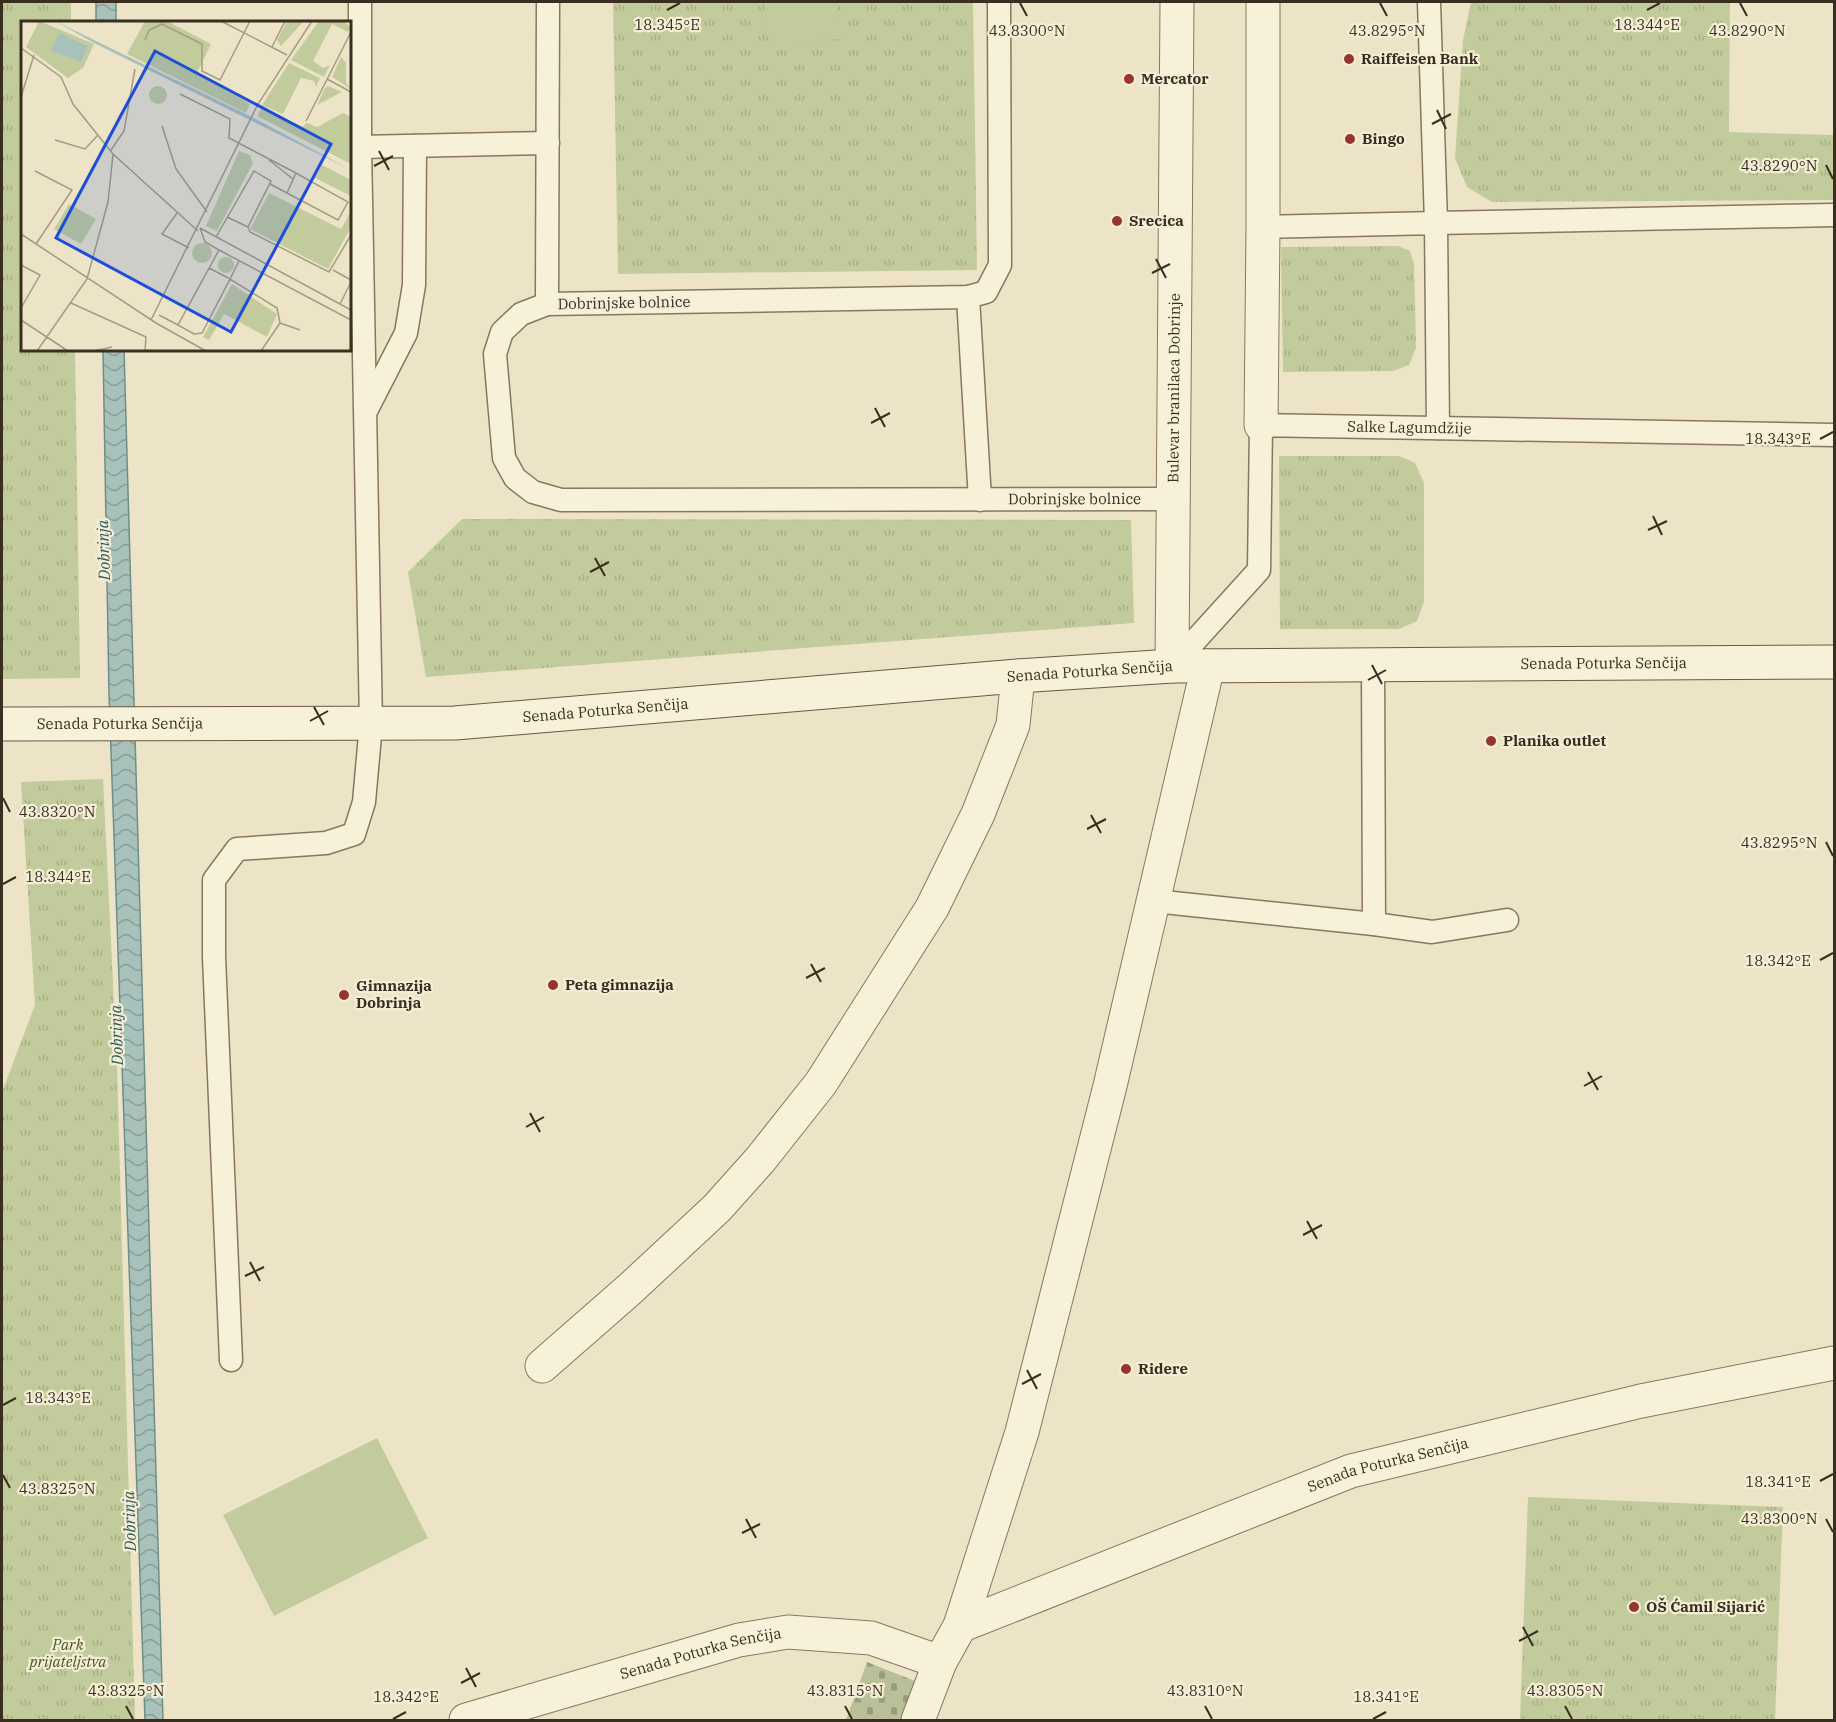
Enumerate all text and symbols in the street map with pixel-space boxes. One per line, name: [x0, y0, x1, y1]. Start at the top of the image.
text: 18.345°E: [634, 15, 700, 34]
text: 18.344°E: [1614, 15, 1680, 34]
inset map: [21, 21, 351, 351]
text: 43.8300°N: [989, 21, 1065, 40]
text: 43.8295°N: [1349, 21, 1425, 40]
text: 43.8290°N: [1709, 21, 1785, 40]
place label: Raiffeisen Bank: [1361, 49, 1479, 68]
marker: Raiffeisen Bank: [1342, 52, 1356, 66]
place label: Mercator: [1141, 69, 1209, 88]
marker: Mercator: [1122, 72, 1136, 86]
place label: Bingo: [1362, 129, 1405, 148]
marker: Bingo: [1343, 132, 1357, 146]
text: 43.8290°N: [1741, 156, 1817, 175]
place label: Srecica: [1129, 211, 1184, 230]
marker: Srecica: [1110, 214, 1124, 228]
street label: Dobrinjske bolnice: [557, 292, 691, 313]
street label: Bulevar branilaca Dobrinje: [1163, 293, 1184, 483]
street label: Salke Lagumdžije: [1347, 417, 1472, 438]
text: 18.343°E: [1745, 429, 1811, 448]
street label: Dobrinjske bolnice: [1008, 489, 1141, 508]
water label: Dobrinja: [92, 519, 114, 582]
street label: Senada Poturka Senčija: [1520, 653, 1687, 673]
street label: Senada Poturka Senčija: [1006, 656, 1174, 686]
street label: Senada Poturka Senčija: [522, 694, 689, 726]
street label: Senada Poturka Senčija: [37, 714, 203, 733]
place label: Planika outlet: [1503, 731, 1606, 750]
marker: Planika outlet: [1484, 734, 1498, 748]
text: 43.8320°N: [19, 802, 95, 821]
text: 43.8295°N: [1741, 833, 1817, 852]
text: 18.344°E: [25, 867, 91, 886]
text: 18.342°E: [1745, 951, 1811, 970]
place label: Peta gimnazija: [565, 975, 674, 994]
place label: Gimnazija Dobrinja: [356, 976, 432, 1012]
marker: Peta gimnazija: [546, 978, 560, 992]
marker: Gimnazija Dobrinja: [337, 988, 351, 1002]
water label: Dobrinja: [105, 1004, 127, 1067]
place label: Ridere: [1138, 1359, 1188, 1378]
marker: Ridere: [1119, 1362, 1133, 1376]
text: 18.343°E: [25, 1388, 91, 1407]
street label: Senada Poturka Senčija: [1305, 1433, 1470, 1496]
text: 18.341°E: [1745, 1472, 1811, 1491]
text: 43.8325°N: [19, 1479, 95, 1498]
water label: Dobrinja: [118, 1490, 140, 1553]
text: 43.8300°N: [1741, 1509, 1817, 1528]
place label: OŠ Ćamil Sijarić: [1646, 1597, 1765, 1616]
marker: OŠ Ćamil Sijarić: [1627, 1600, 1641, 1614]
street label: Senada Poturka Senčija: [617, 1623, 783, 1683]
park label: Park prijateljstva: [28, 1635, 107, 1671]
text: 43.8325°N: [88, 1681, 164, 1700]
text: 43.8315°N: [807, 1681, 883, 1700]
text: 43.8310°N: [1167, 1681, 1243, 1700]
text: 43.8305°N: [1527, 1681, 1603, 1700]
text: 18.342°E: [373, 1687, 439, 1706]
text: 18.341°E: [1353, 1687, 1419, 1706]

